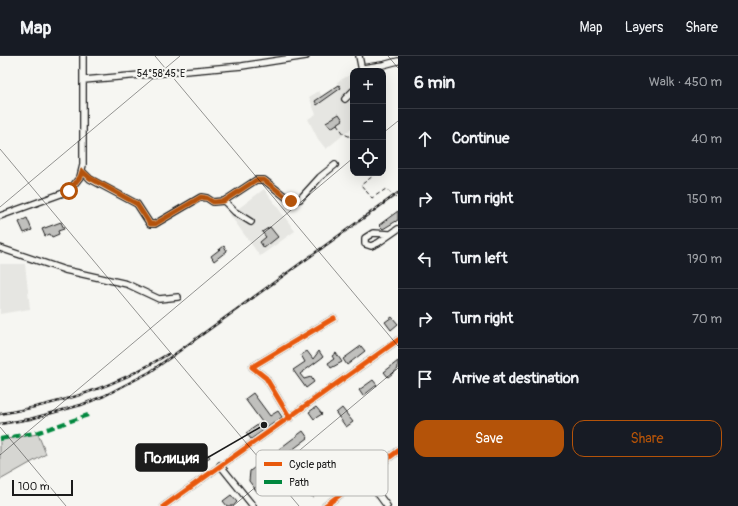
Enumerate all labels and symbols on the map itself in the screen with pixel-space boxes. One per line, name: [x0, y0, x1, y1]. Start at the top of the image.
text: 54°58'45"E: [137, 68, 185, 80]
route start: [60, 182, 78, 200]
route end: [282, 192, 300, 210]
callout: Полиция: [136, 444, 207, 471]
text: Полиция: [145, 449, 199, 468]
legend: [256, 450, 388, 496]
text: Cycle path: [289, 458, 336, 471]
text: Path: [289, 476, 309, 489]
scale bar: [12, 478, 73, 497]

